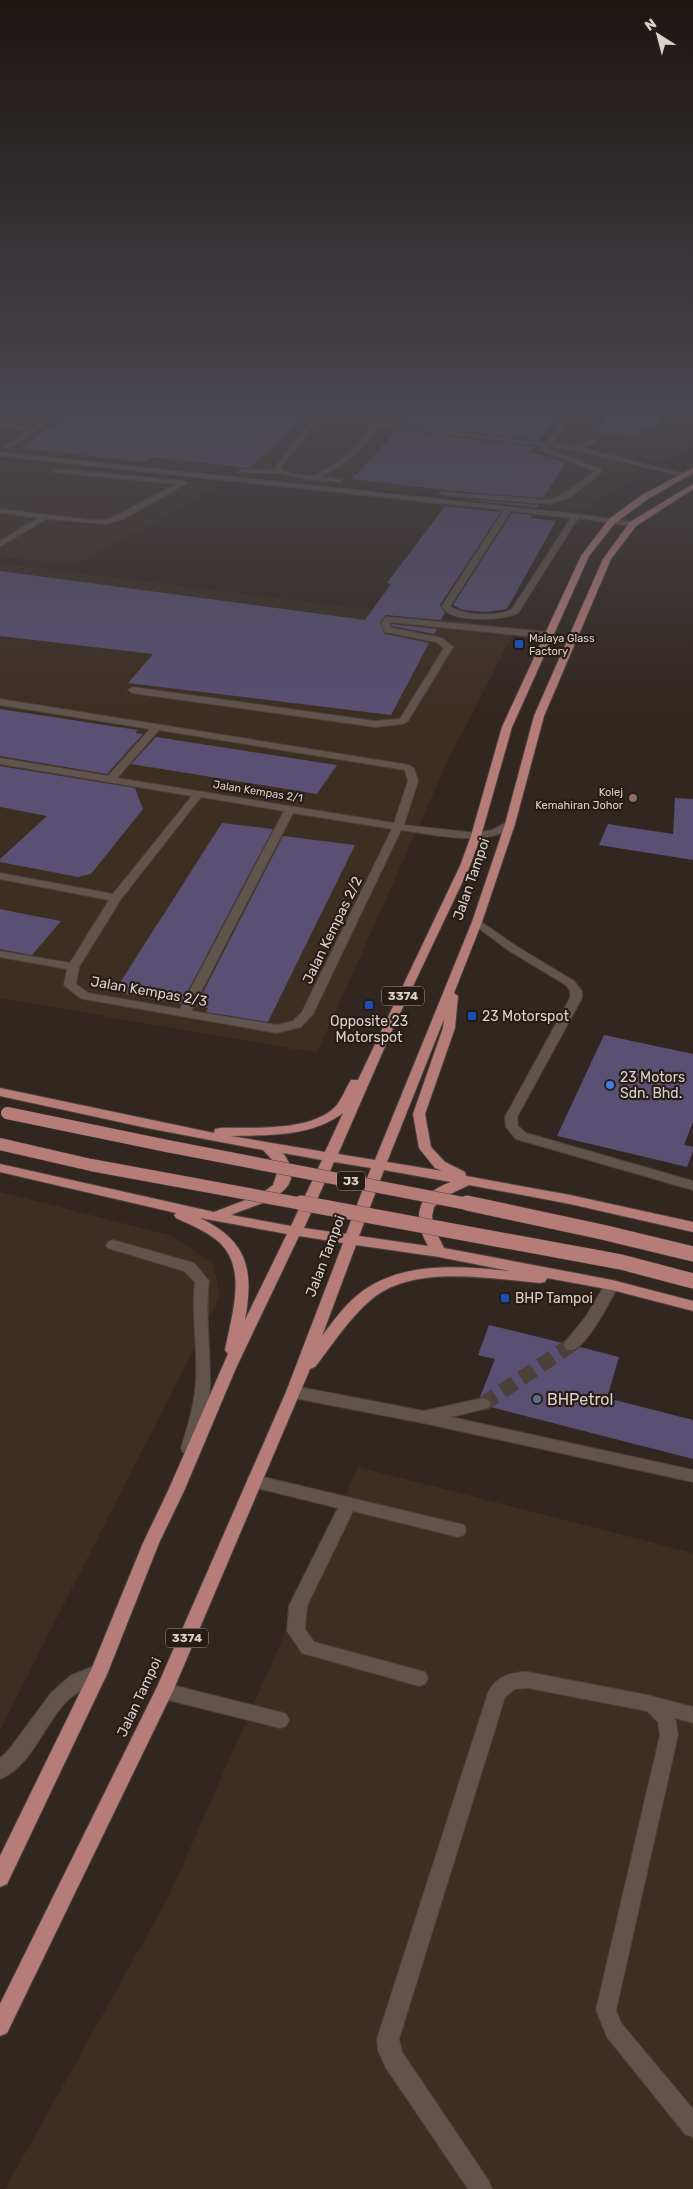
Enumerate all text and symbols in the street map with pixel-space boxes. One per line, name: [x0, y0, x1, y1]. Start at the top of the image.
north arrow: [633, 10, 683, 60]
text: N: [642, 15, 660, 35]
place label: Malaya Glass Factory: [529, 632, 595, 658]
marker: Malaya Glass Factory: [513, 638, 525, 650]
street label: Jalan Kempas 2/1: [212, 778, 304, 805]
place label: Kolej Kemahiran Johor: [535, 786, 624, 812]
marker: Kolej Kemahiran Johor: [627, 792, 639, 804]
street label: Jalan Tampoi: [449, 836, 494, 923]
street label: Jalan Kempas 2/2: [299, 874, 366, 987]
street label: Jalan Kempas 2/3: [89, 973, 208, 1010]
road number: 3374: [382, 986, 424, 1006]
marker: Opposite 23 Motorspot: [363, 999, 375, 1011]
place label: 23 Motorspot: [482, 1008, 569, 1025]
marker: 23 Motorspot: [466, 1010, 478, 1022]
place label: Opposite 23 Motorspot: [330, 1013, 408, 1046]
place label: 23 Motors Sdn. Bhd.: [620, 1069, 685, 1102]
marker: 23 Motors Sdn. Bhd.: [604, 1079, 616, 1091]
road number: J3: [337, 1172, 365, 1190]
street label: Jalan Tampoi: [302, 1213, 349, 1299]
place label: BHP Tampoi: [515, 1290, 593, 1307]
marker: BHP Tampoi: [499, 1292, 511, 1304]
place label: BHPetrol: [547, 1390, 613, 1409]
marker: BHPetrol: [531, 1393, 543, 1405]
road number: 3374: [166, 1629, 208, 1648]
street label: Jalan Tampoi: [114, 1655, 165, 1740]

